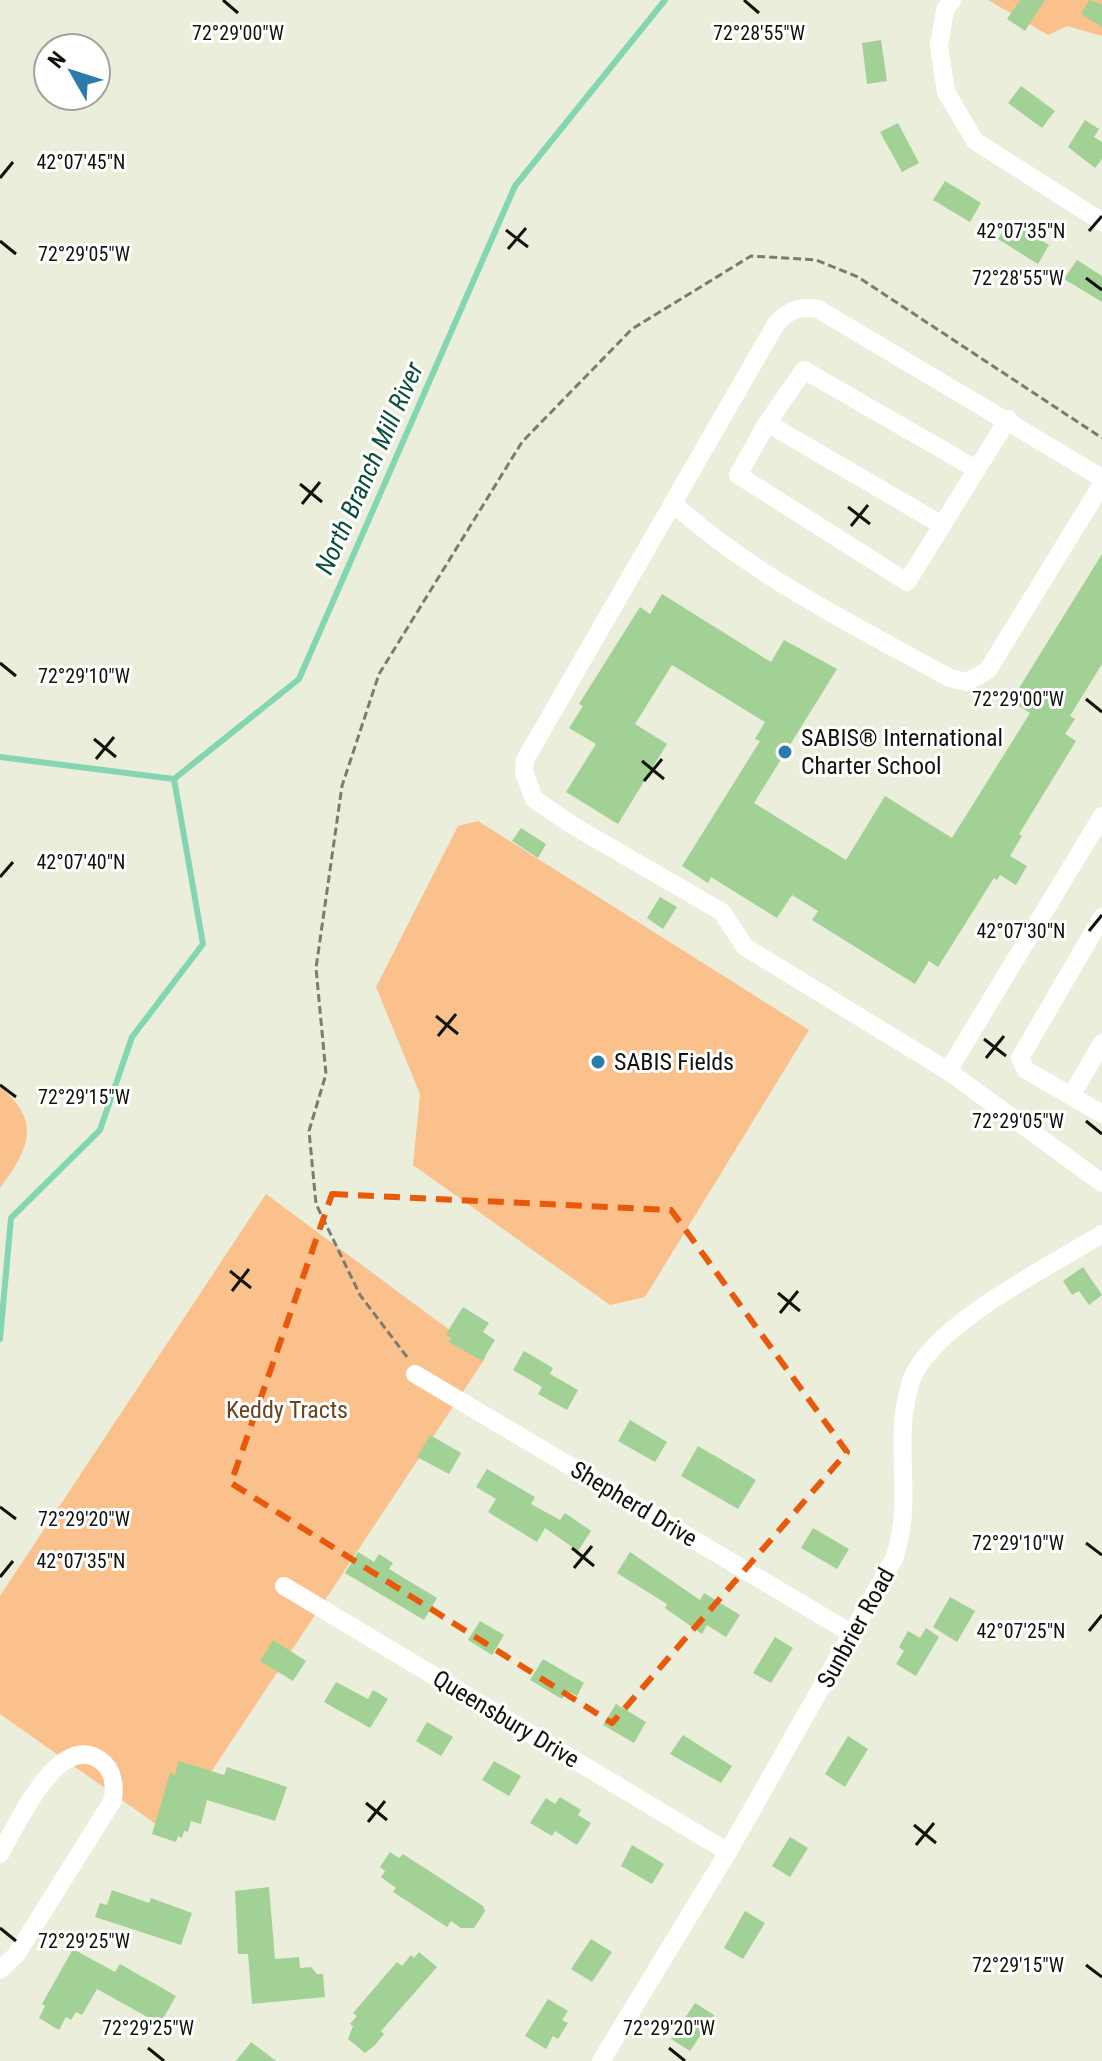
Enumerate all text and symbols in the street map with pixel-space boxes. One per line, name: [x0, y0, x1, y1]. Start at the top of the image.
text: 72°29'00"W: [192, 21, 284, 45]
text: 72°28'55"W: [713, 21, 805, 45]
north arrow: [32, 32, 112, 112]
text: N: [43, 47, 71, 73]
text: 42°07'45"N: [36, 150, 126, 174]
text: 42°07'35"N: [976, 219, 1066, 243]
text: 72°29'05"W: [38, 242, 130, 266]
text: 72°28'55"W: [972, 266, 1064, 290]
water label: North Branch Mill River: [309, 356, 430, 579]
text: 72°29'10"W: [38, 664, 130, 688]
text: 72°29'00"W: [972, 687, 1064, 711]
place label: SABIS® International Charter School: [801, 724, 1003, 780]
marker: SABIS® International Charter School: [776, 743, 794, 761]
text: 42°07'40"N: [36, 850, 126, 874]
text: 42°07'30"N: [976, 919, 1066, 943]
place label: SABIS Fields: [614, 1048, 734, 1076]
marker: SABIS Fields: [589, 1053, 607, 1071]
text: 72°29'15"W: [38, 1085, 130, 1109]
text: 72°29'05"W: [972, 1109, 1064, 1133]
park label: Keddy Tracts: [226, 1396, 348, 1424]
street label: Shepherd Drive: [566, 1455, 702, 1553]
text: 72°29'20"W: [38, 1507, 130, 1531]
text: 72°29'10"W: [972, 1531, 1064, 1555]
text: 42°07'35"N: [36, 1549, 126, 1573]
street label: Sunbrier Road: [812, 1563, 900, 1693]
text: 42°07'25"N: [976, 1619, 1066, 1643]
street label: Queensbury Drive: [428, 1664, 584, 1774]
text: 72°29'25"W: [38, 1929, 130, 1953]
text: 72°29'15"W: [972, 1953, 1064, 1977]
text: 72°29'25"W: [102, 2016, 194, 2040]
text: 72°29'20"W: [623, 2016, 715, 2040]

